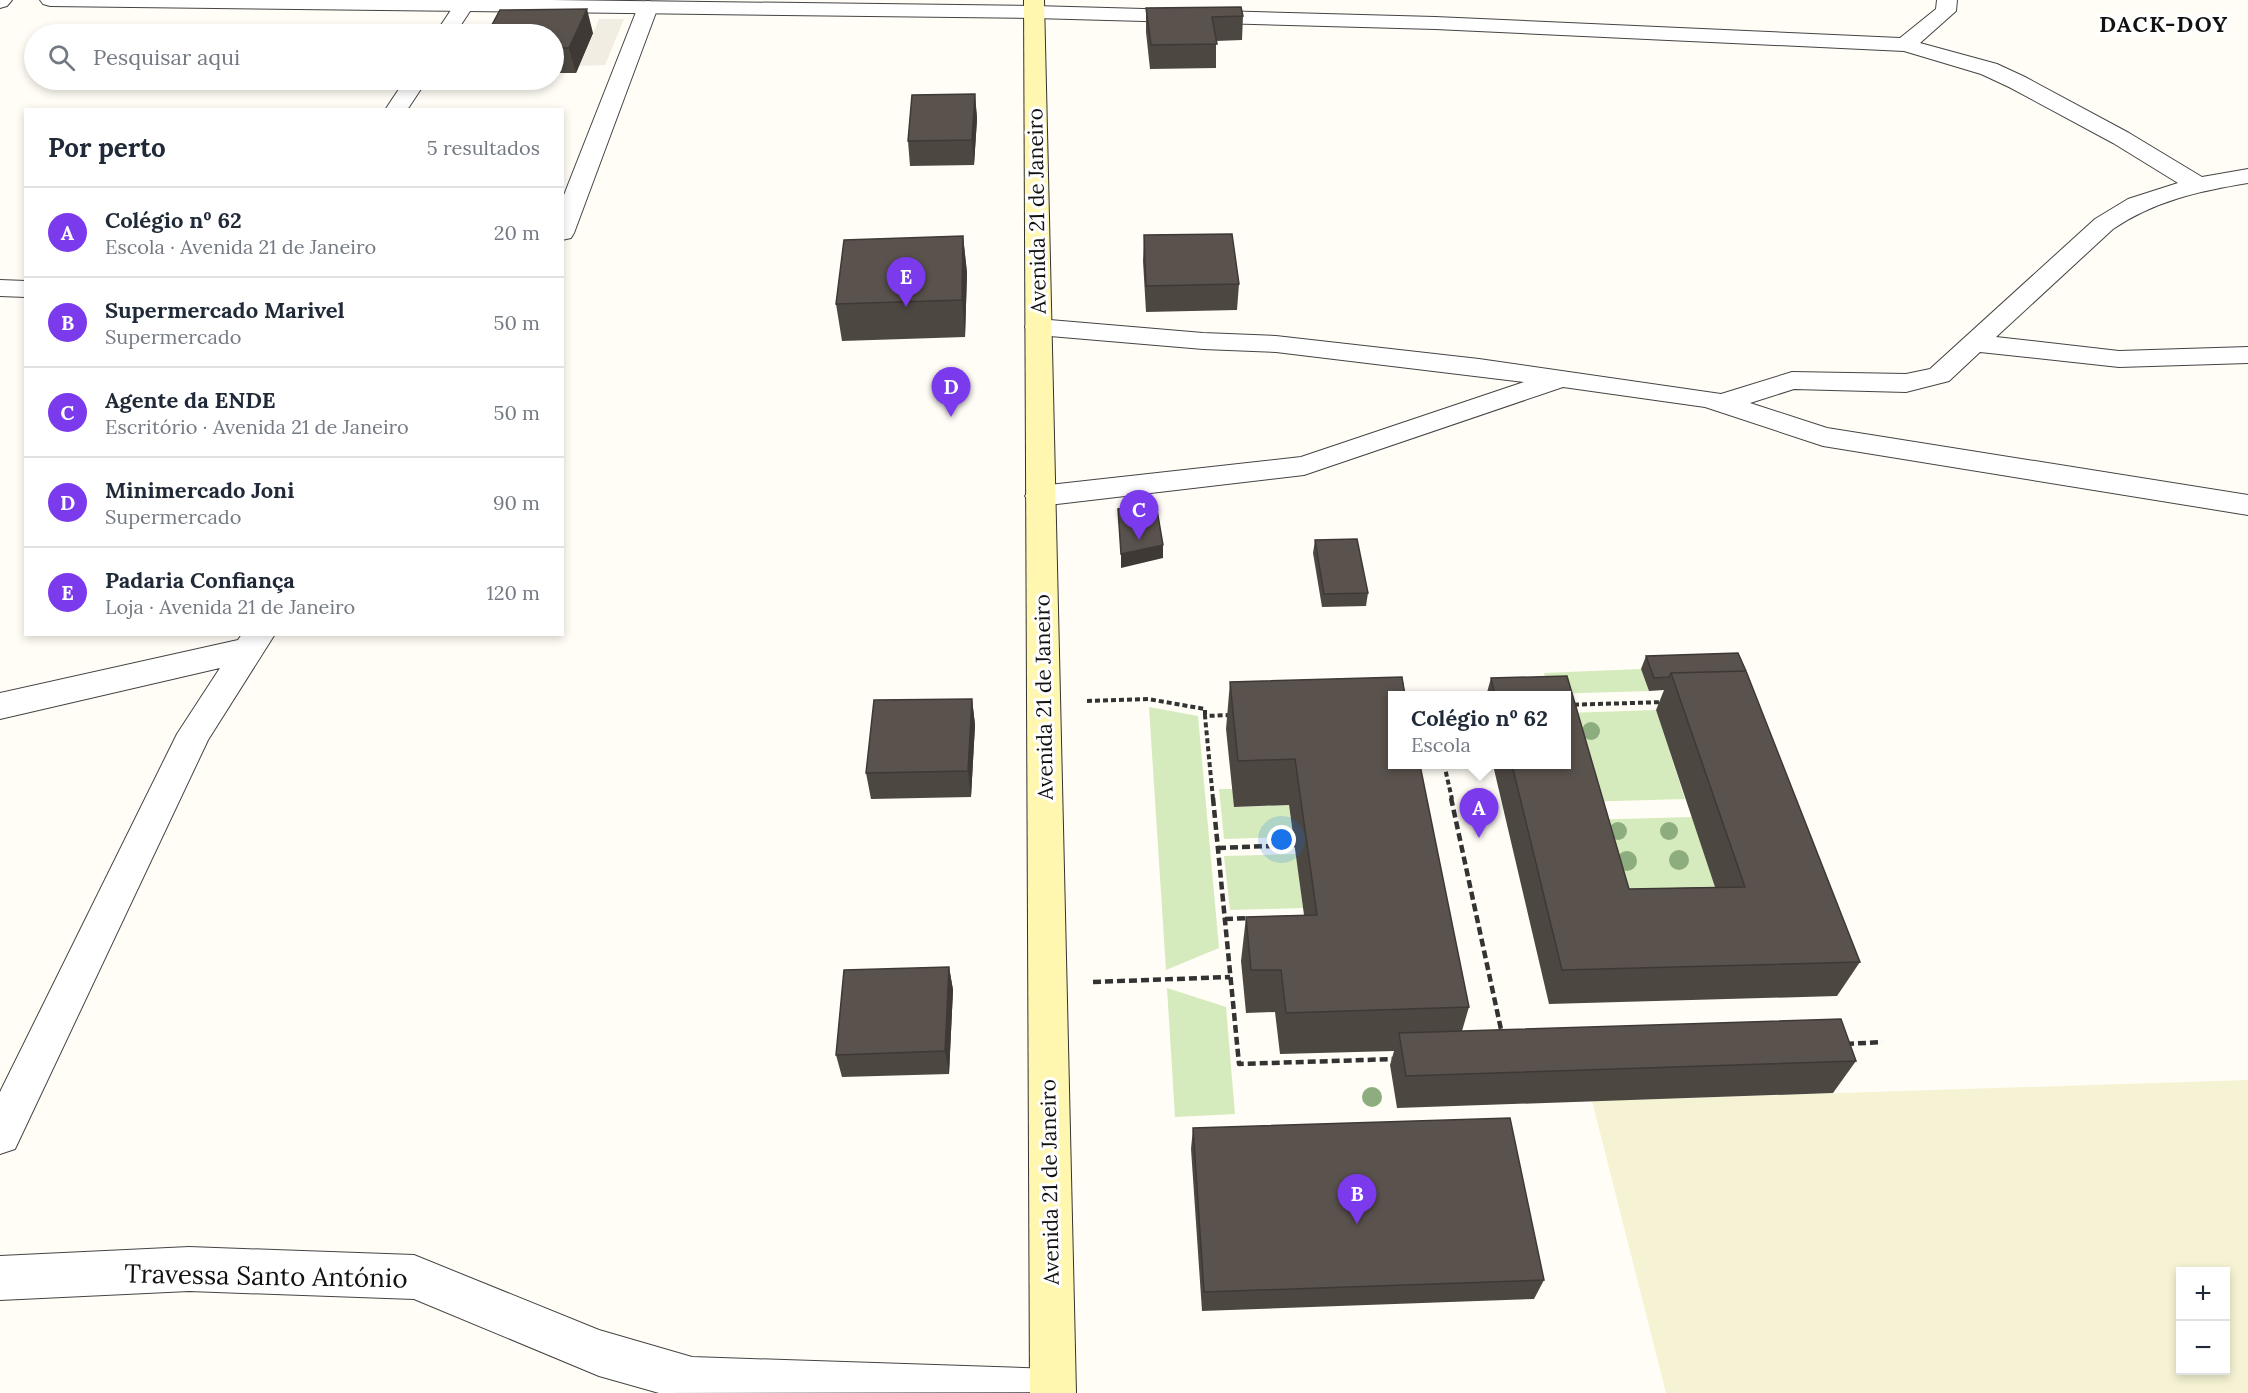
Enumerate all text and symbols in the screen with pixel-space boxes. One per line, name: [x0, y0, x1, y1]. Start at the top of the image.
district label: DACK-DOY: [2099, 10, 2229, 38]
search box: [24, 24, 564, 90]
icon: search: [45, 41, 78, 74]
text: Pesquisar aqui: [93, 43, 240, 71]
street label: Avenida 21 de Janeiro: [1021, 108, 1052, 315]
text: Por perto: [48, 131, 166, 164]
text: 5 resultados: [427, 135, 540, 160]
text: Colégio nº 62: [105, 206, 242, 234]
text: A: [61, 220, 74, 245]
text: 20 m: [494, 220, 540, 245]
text: Escola · Avenida 21 de Janeiro: [105, 234, 376, 259]
pin: E: [886, 258, 926, 307]
text: Supermercado Marivel: [105, 296, 345, 324]
text: B: [61, 310, 74, 335]
text: 50 m: [494, 310, 540, 335]
text: Supermercado: [105, 324, 241, 349]
pin: D: [932, 368, 970, 417]
text: Agente da ENDE: [105, 386, 275, 414]
text: C: [61, 400, 74, 425]
text: 50 m: [494, 400, 540, 425]
text: Escritório · Avenida 21 de Janeiro: [105, 414, 409, 439]
text: Minimercado Joni: [105, 476, 294, 504]
text: D: [60, 490, 75, 515]
text: 90 m: [493, 490, 540, 515]
pin: C: [1120, 490, 1158, 540]
text: Supermercado: [105, 504, 241, 529]
text: Padaria Confiança: [105, 566, 295, 594]
text: E: [61, 580, 74, 605]
text: 120 m: [486, 580, 540, 605]
text: Loja · Avenida 21 de Janeiro: [105, 594, 355, 619]
street label: Avenida 21 de Janeiro: [1028, 594, 1059, 801]
popup: [1388, 691, 1571, 769]
text: Colégio nº 62: [1411, 704, 1548, 732]
text: Escola: [1411, 732, 1471, 757]
pin: A: [1460, 788, 1498, 838]
your location: [1267, 825, 1296, 854]
street label: Avenida 21 de Janeiro: [1034, 1079, 1065, 1286]
pin: B: [1338, 1174, 1376, 1224]
street label: Travessa Santo António: [124, 1257, 408, 1294]
map controls: [2176, 1267, 2230, 1375]
button: +: [2176, 1267, 2230, 1321]
button: −: [2176, 1321, 2230, 1375]

